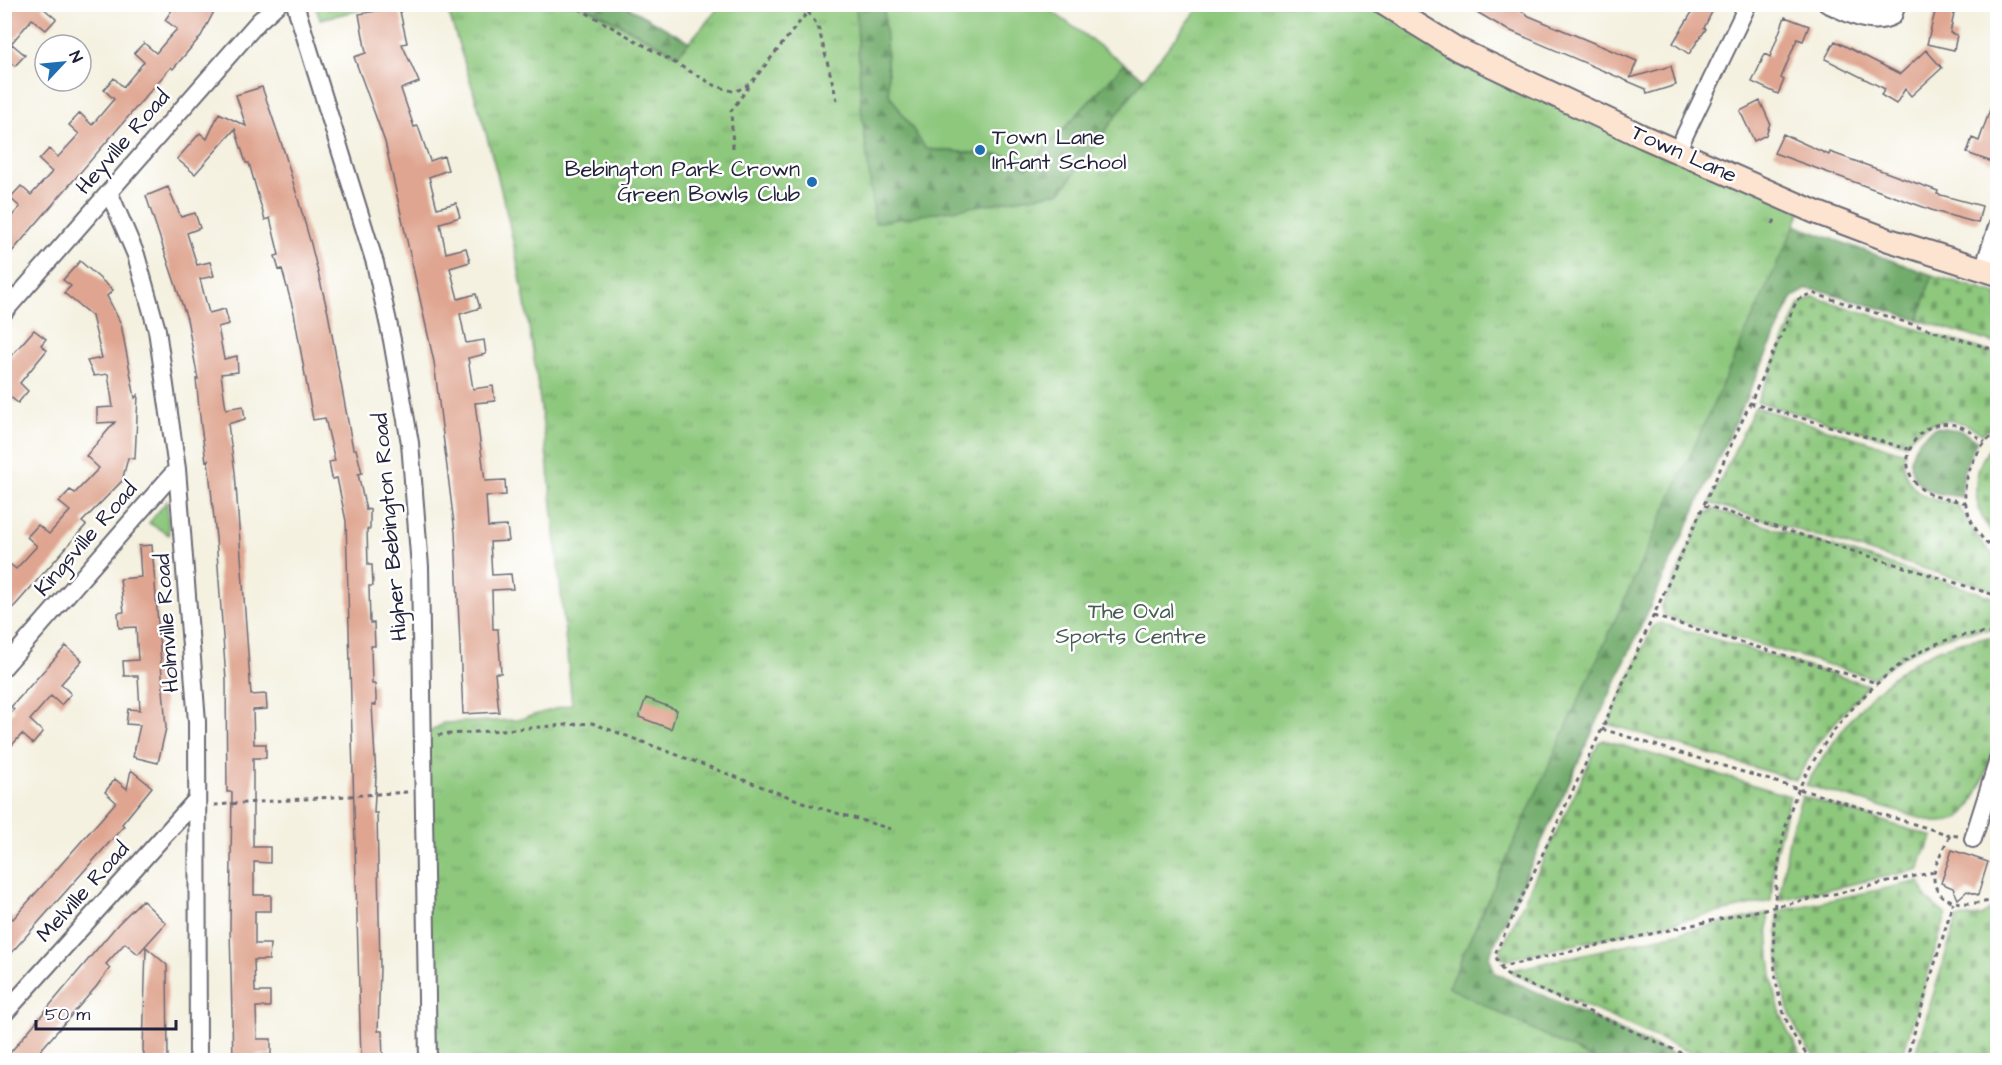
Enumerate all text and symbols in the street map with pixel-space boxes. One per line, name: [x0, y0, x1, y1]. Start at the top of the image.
north arrow: [33, 33, 93, 93]
text: N: [63, 48, 88, 66]
street label: Heyville Road: [69, 83, 178, 202]
street label: Town Lane: [1626, 117, 1742, 191]
place label: Town Lane Infant School: [992, 122, 1126, 178]
marker: Town Lane Infant School: [973, 143, 987, 157]
place label: Bebington Park Crown Green Bowls Club: [565, 154, 800, 210]
marker: Bebington Park Crown Green Bowls Club: [805, 175, 819, 189]
street label: Higher Bebington Road: [365, 412, 416, 642]
street label: Kingsville Road: [27, 475, 145, 604]
street label: Holmville Road: [147, 552, 187, 694]
park label: The Oval Sports Centre: [1055, 596, 1207, 652]
street label: Melville Road: [29, 835, 137, 949]
scale bar: [36, 993, 176, 1031]
text: 50 m: [45, 1002, 90, 1027]

